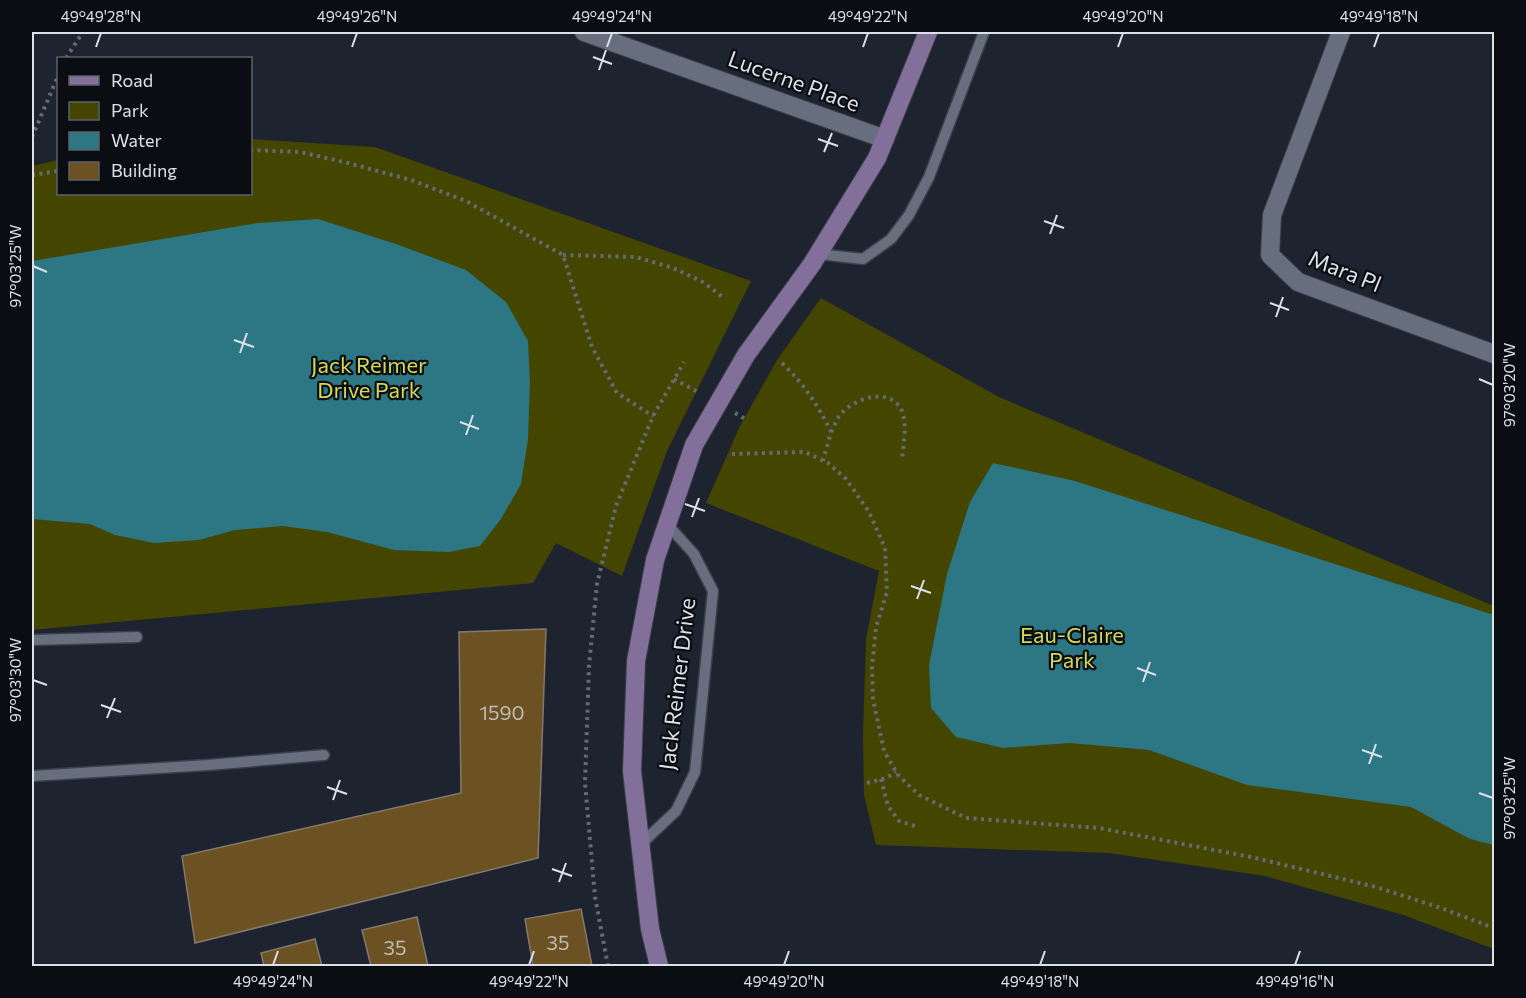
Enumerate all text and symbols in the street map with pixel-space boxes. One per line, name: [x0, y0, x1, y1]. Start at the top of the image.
text: 49°49'28"N: [61, 7, 141, 25]
text: 49°49'26"N: [317, 7, 397, 25]
text: 49°49'24"N: [572, 7, 652, 25]
text: 49°49'22"N: [828, 7, 908, 25]
text: 49°49'20"N: [1082, 7, 1164, 25]
text: 49°49'18"N: [1340, 7, 1418, 25]
street label: Lucerne Place: [725, 44, 864, 117]
legend: [57, 57, 252, 195]
text: Road: [111, 69, 153, 91]
text: Park: [111, 99, 149, 121]
text: Water: [111, 129, 162, 151]
text: Building: [111, 159, 177, 181]
text: 97°03'25"W: [6, 224, 24, 308]
street label: Mara Pl: [1305, 244, 1385, 297]
text: 97°03'20"W: [1500, 343, 1518, 427]
park label: Jack Reimer Drive Park: [311, 351, 427, 403]
street label: Jack Reimer Drive: [653, 596, 700, 772]
park label: Eau-Claire Park: [1020, 621, 1124, 673]
text: 97°03'30"W: [6, 638, 24, 722]
house number: 1590: [479, 700, 525, 724]
text: 97°03'25"W: [1500, 756, 1518, 840]
house number: 35: [547, 930, 569, 954]
house number: 35: [384, 935, 406, 959]
text: 49°49'24"N: [233, 972, 313, 990]
text: 49°49'22"N: [489, 972, 569, 990]
text: 49°49'20"N: [743, 972, 825, 990]
text: 49°49'18"N: [1001, 972, 1079, 990]
text: 49°49'16"N: [1256, 972, 1334, 990]

